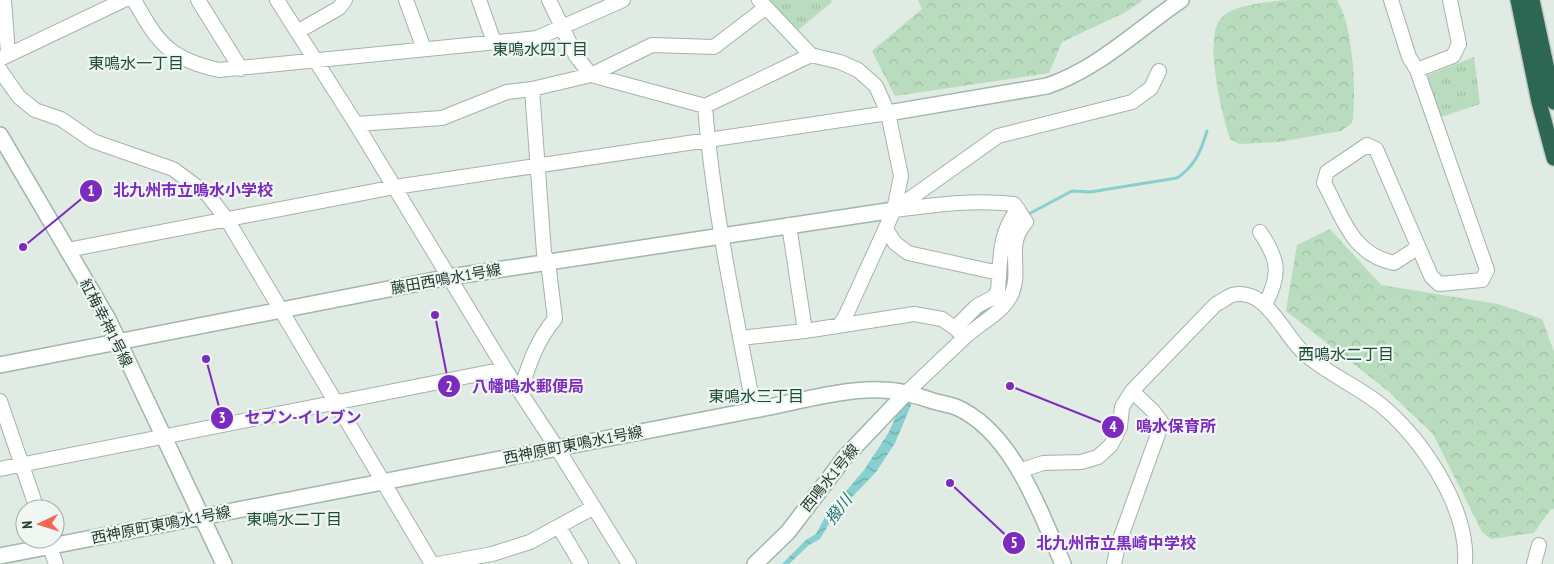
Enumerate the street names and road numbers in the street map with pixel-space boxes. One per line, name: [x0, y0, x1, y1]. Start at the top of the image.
street label: 藤田西鳴水1号線: [389, 259, 503, 298]
street label: 紅梅幸神1号線: [76, 275, 137, 370]
street label: 西神原町東鳴水1号線: [502, 422, 644, 467]
street label: 西鳴水1号線: [797, 440, 863, 515]
street label: 西神原町東鳴水1号線: [90, 502, 232, 547]

